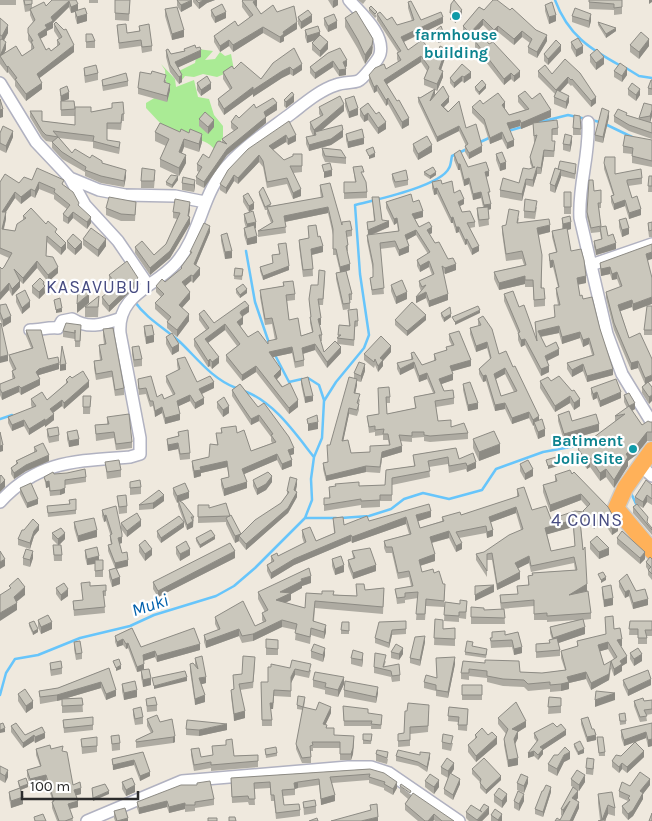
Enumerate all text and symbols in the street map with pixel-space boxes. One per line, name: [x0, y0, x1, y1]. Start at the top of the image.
marker: farmhouse building: [450, 10, 462, 22]
place label: farmhouse building: [415, 25, 497, 62]
district label: KASAVUBU I: [46, 276, 152, 298]
place label: Batiment Jolie Site: [552, 431, 623, 468]
marker: Batiment Jolie Site: [627, 443, 639, 455]
district label: 4 COINS: [551, 509, 623, 531]
water label: Muki: [129, 589, 171, 621]
scale bar: [22, 768, 139, 800]
text: 100 m: [30, 777, 70, 795]

